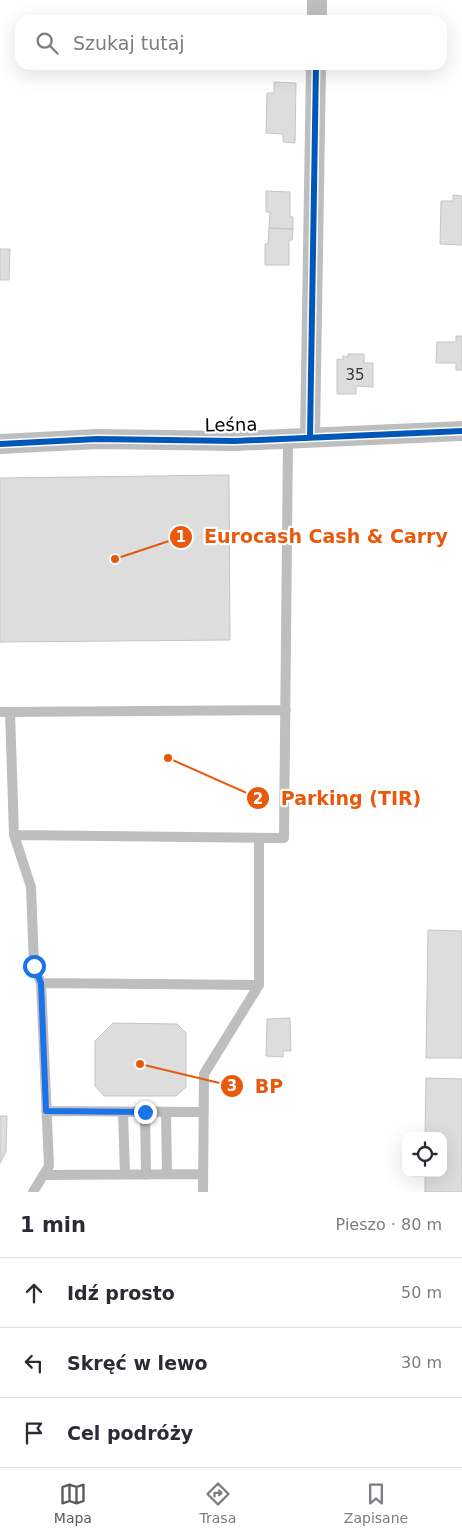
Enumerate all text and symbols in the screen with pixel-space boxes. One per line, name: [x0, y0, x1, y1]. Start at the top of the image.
search box: [15, 15, 447, 70]
icon: search: [33, 29, 61, 57]
text: Szukaj tutaj: [73, 32, 185, 54]
house number: 35: [345, 366, 365, 384]
street label: Leśna: [205, 414, 257, 435]
callout: Eurocash Cash & Carry: [169, 520, 457, 554]
text: Eurocash Cash & Carry: [204, 525, 448, 547]
text: 1: [176, 528, 186, 546]
callout: Parking (TIR): [245, 781, 431, 815]
text: Parking (TIR): [281, 787, 421, 809]
text: 2: [253, 790, 263, 808]
route start: [23, 955, 46, 978]
callout: BP: [219, 1069, 293, 1103]
text: BP: [255, 1075, 283, 1097]
text: 3: [227, 1077, 237, 1095]
route end: [134, 1101, 157, 1124]
map controls: [402, 1132, 447, 1177]
button: locate: [402, 1132, 447, 1177]
text: 1 min: [20, 1213, 86, 1237]
text: Pieszo · 80 m: [336, 1215, 442, 1234]
icon: ahead: [20, 1279, 48, 1307]
text: Idź prosto: [67, 1282, 175, 1304]
text: 50 m: [401, 1283, 442, 1302]
icon: left: [20, 1349, 48, 1377]
text: Skręć w lewo: [67, 1352, 208, 1374]
text: 30 m: [401, 1353, 442, 1372]
icon: arrive: [20, 1419, 48, 1447]
text: Cel podróży: [67, 1422, 193, 1444]
tab: Mapa: [54, 1480, 92, 1526]
tab: Trasa: [200, 1480, 236, 1526]
tab: Zapisane: [344, 1480, 408, 1526]

